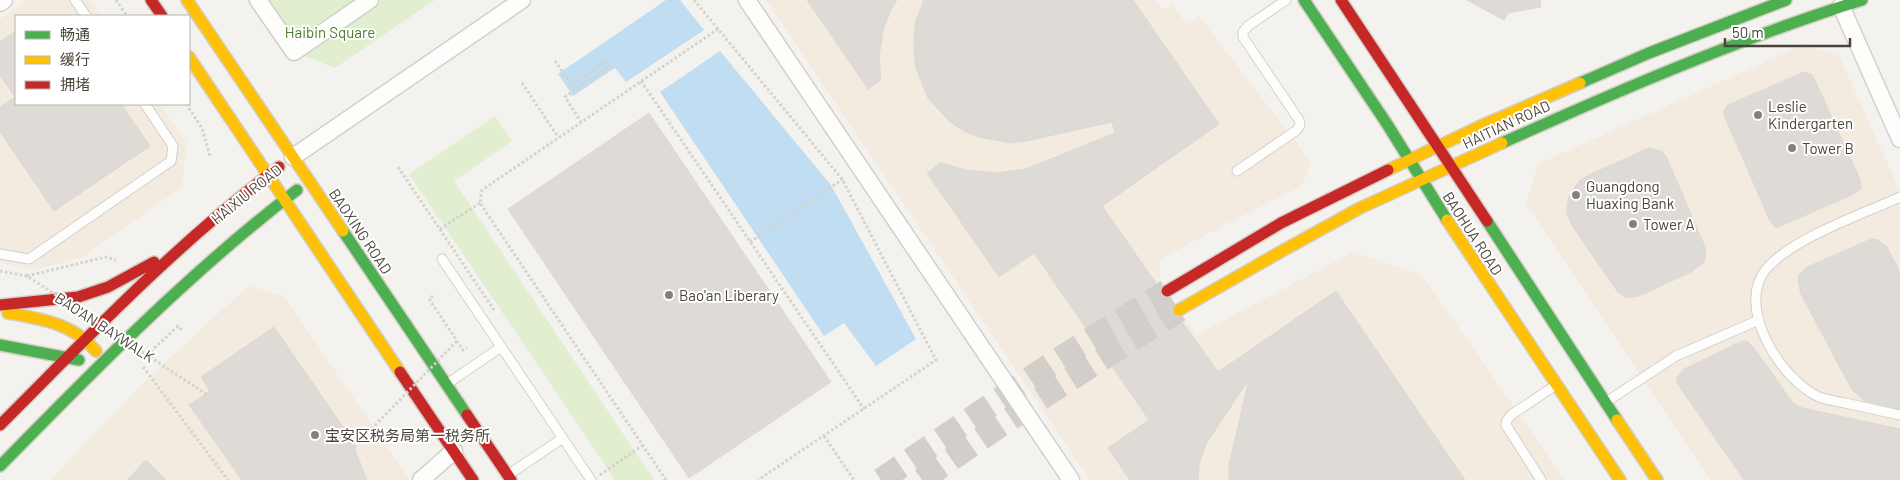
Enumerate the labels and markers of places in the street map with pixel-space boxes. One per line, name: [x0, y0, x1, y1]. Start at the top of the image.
place label: Leslie Kindergarten: [1768, 97, 1853, 132]
marker: Leslie Kindergarten: [1752, 109, 1764, 121]
place label: Tower B: [1802, 139, 1854, 157]
marker: Tower B: [1786, 142, 1798, 154]
place label: Guangdong Huaxing Bank: [1586, 177, 1675, 212]
marker: Guangdong Huaxing Bank: [1570, 189, 1582, 201]
place label: Tower A: [1643, 215, 1694, 233]
marker: Tower A: [1627, 218, 1639, 230]
place label: Bao'an Liberary: [679, 286, 779, 304]
marker: Bao'an Liberary: [663, 289, 675, 301]
place label: 宝安区税务局第一税务所: [325, 426, 490, 444]
marker: 宝安区税务局第一税务所: [309, 429, 321, 441]

